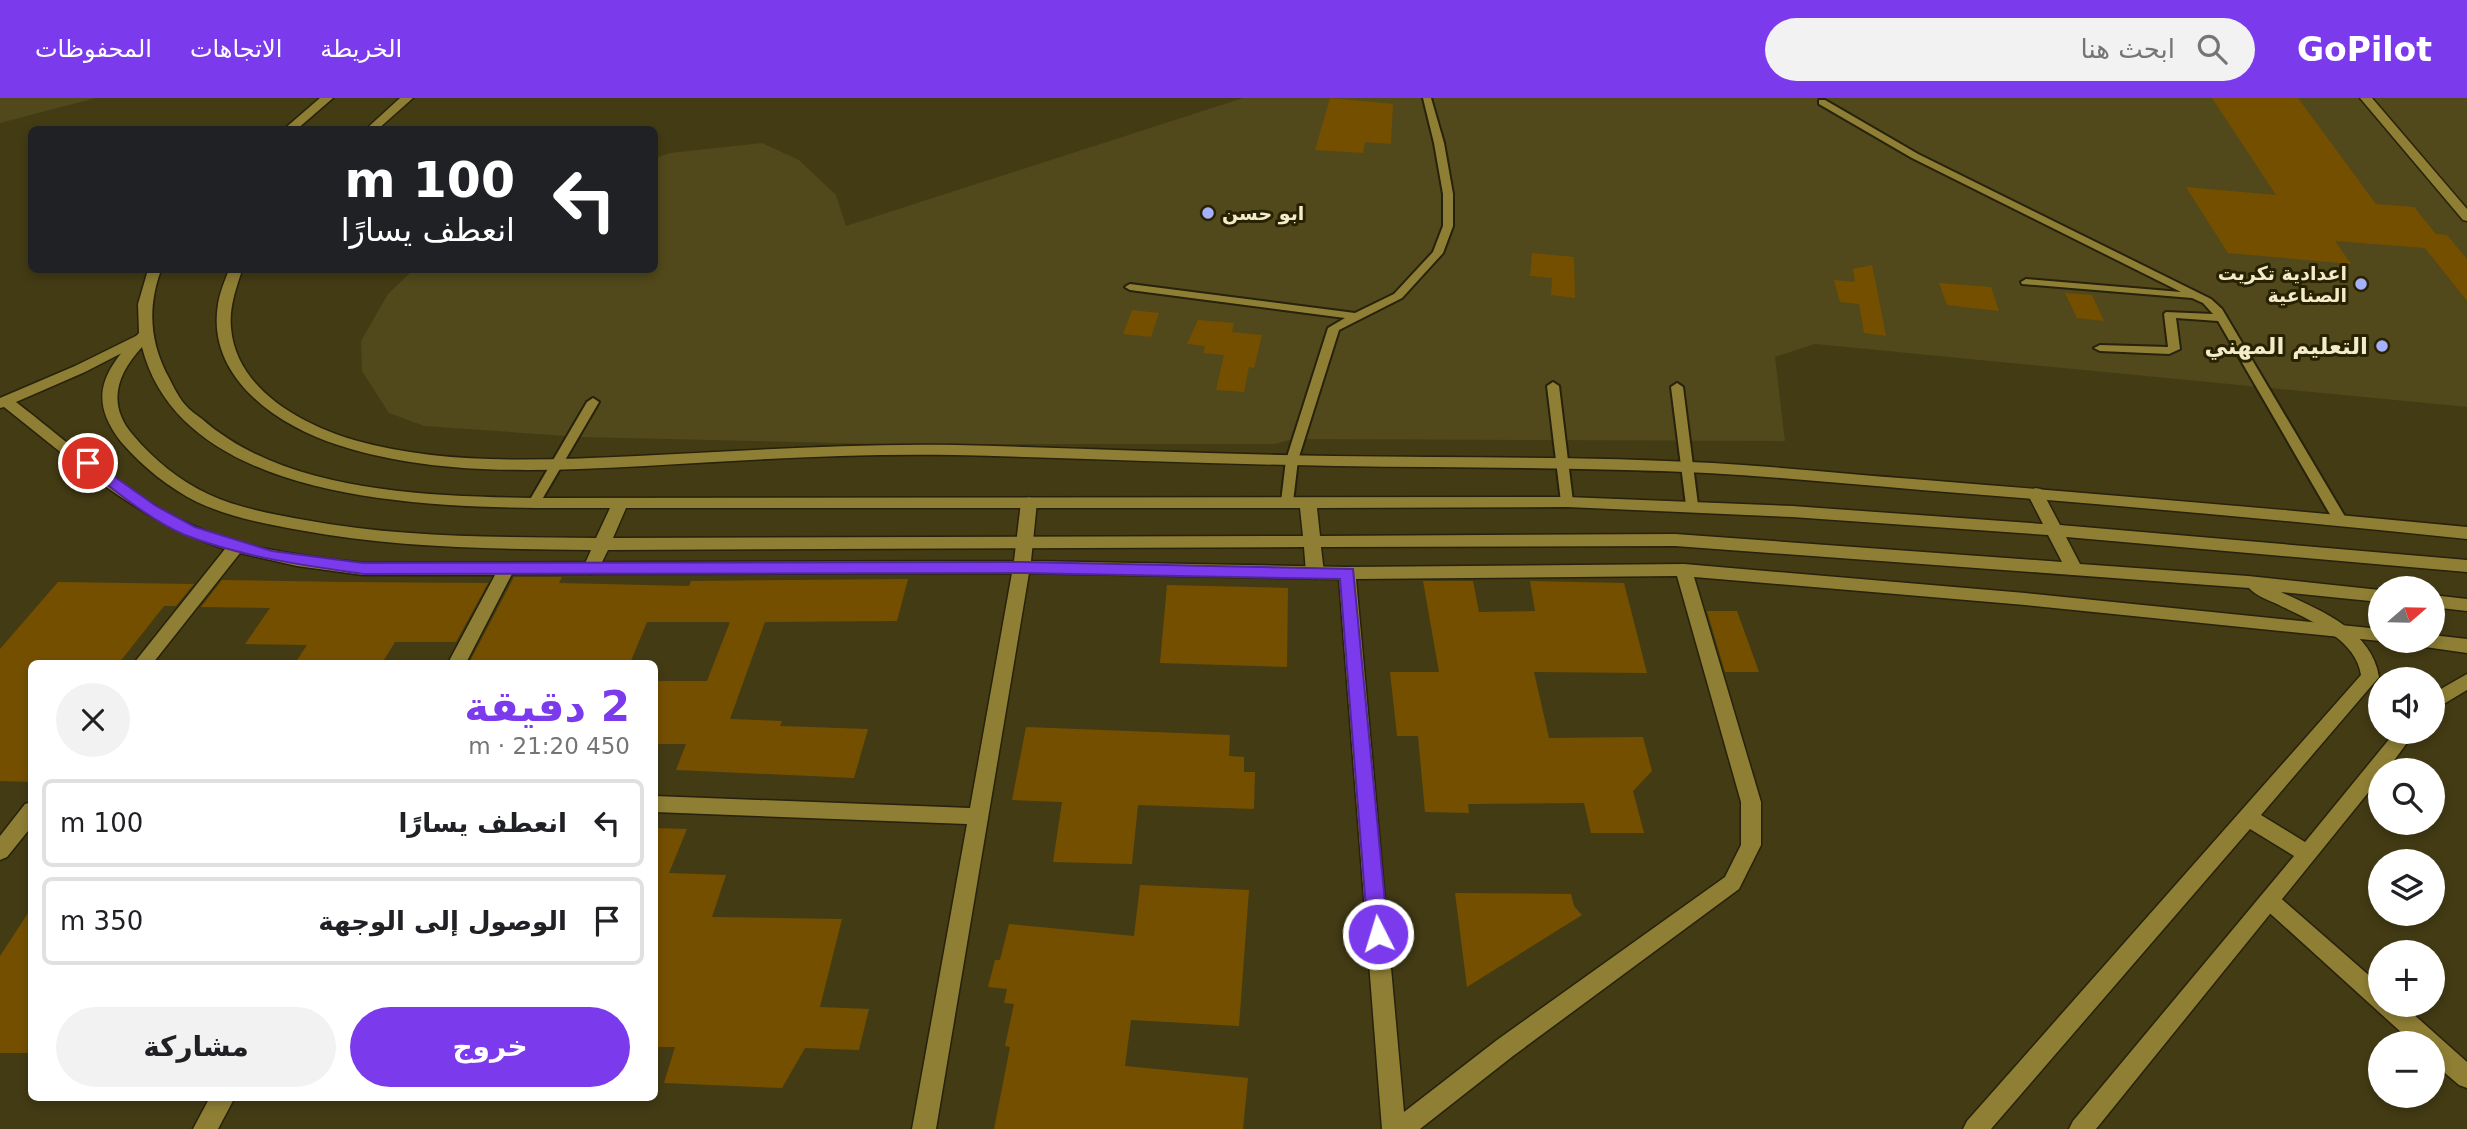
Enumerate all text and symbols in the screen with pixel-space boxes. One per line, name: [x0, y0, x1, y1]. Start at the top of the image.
search box: [1765, 18, 2255, 81]
icon: search: [2193, 30, 2231, 68]
text: GoPilot: [2297, 30, 2432, 69]
text: ابحث هنا: [2080, 34, 2175, 64]
text: المحفوظات: [35, 35, 152, 63]
text: الاتجاهات: [190, 35, 282, 63]
text: الخريطة: [320, 35, 402, 63]
text: 100 m: [345, 152, 515, 209]
icon: left: [539, 154, 630, 245]
place label: ابو حسن: [1222, 202, 1304, 225]
marker: ابو حسن: [1200, 205, 1216, 221]
text: انعطف يسارًا: [341, 211, 515, 249]
place label: اعدادية تكريت الصناعية: [2218, 262, 2347, 306]
marker: اعدادية تكريت الصناعية: [2353, 276, 2369, 292]
place label: التعليم المهني: [2205, 333, 2368, 360]
marker: التعليم المهني: [2374, 338, 2390, 354]
pin: [58, 433, 118, 493]
icon: arrive: [69, 444, 107, 482]
north arrow: [2368, 576, 2445, 653]
map controls: [2368, 576, 2445, 1108]
button: sound: [2368, 667, 2445, 744]
text: 2 دقيقة: [464, 682, 630, 731]
button: close: [56, 683, 130, 757]
text: 450 m · 21:20: [468, 733, 630, 759]
button: search: [2368, 758, 2445, 835]
icon: left: [588, 804, 626, 842]
text: 100 m: [60, 808, 143, 838]
text: انعطف يسارًا: [398, 808, 567, 838]
button: layers: [2368, 849, 2445, 926]
position arrow: [1341, 897, 1415, 971]
icon: arrive: [588, 902, 626, 940]
text: 350 m: [60, 906, 143, 936]
text: الوصول إلى الوجهة: [318, 906, 567, 936]
button: +: [2368, 940, 2445, 1017]
button: مشاركة: [56, 1007, 336, 1087]
button: خروج: [350, 1007, 630, 1087]
button: −: [2368, 1031, 2445, 1108]

